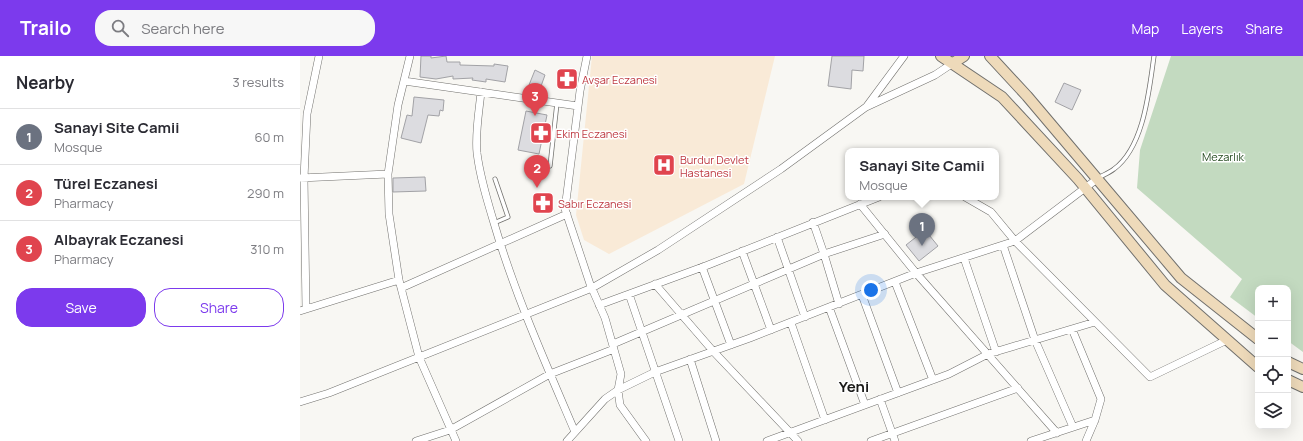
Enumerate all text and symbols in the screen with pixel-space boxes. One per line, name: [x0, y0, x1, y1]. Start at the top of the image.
search box: [95, 10, 375, 46]
text: Trailo: [20, 15, 71, 41]
icon: search: [109, 17, 131, 39]
text: Search here: [141, 18, 225, 39]
text: Map: [1131, 19, 1159, 38]
text: Layers: [1181, 19, 1223, 38]
text: Share: [1245, 19, 1283, 38]
pharmacy icon: Avşar Eczanesi: [554, 66, 580, 92]
text: Nearby: [16, 71, 74, 94]
place label: Avşar Eczanesi: [582, 72, 657, 87]
text: 3 results: [232, 73, 284, 91]
pin: 3: [522, 83, 548, 116]
text: Sanayi Site Camii: [54, 117, 179, 138]
pharmacy icon: Ekim Eczanesi: [528, 120, 554, 146]
place label: Ekim Eczanesi: [556, 126, 627, 141]
text: 1: [26, 128, 32, 146]
text: 60 m: [254, 128, 284, 146]
text: Mosque: [54, 138, 102, 156]
popup: [845, 148, 999, 200]
park label: Mezarlık: [1202, 149, 1244, 164]
hospital icon: Burdur Devlet Hastanesi: [651, 152, 677, 178]
place label: Burdur Devlet Hastanesi: [680, 152, 749, 180]
pin: 2: [524, 155, 550, 188]
text: Sanayi Site Camii: [859, 155, 985, 176]
text: Türel Eczanesi: [54, 173, 158, 194]
text: Mosque: [859, 176, 908, 194]
text: 2: [25, 184, 33, 202]
text: 290 m: [247, 184, 284, 202]
pharmacy icon: Sabır Eczanesi: [530, 190, 556, 216]
text: Pharmacy: [54, 194, 114, 212]
place label: Sabır Eczanesi: [558, 196, 631, 211]
pin: 1: [909, 213, 935, 246]
text: Albayrak Eczanesi: [54, 229, 184, 250]
text: 3: [25, 240, 33, 258]
text: 310 m: [250, 240, 284, 258]
text: Pharmacy: [54, 250, 114, 268]
your location: [861, 280, 881, 300]
map controls: [1255, 285, 1291, 429]
button: +: [1255, 285, 1291, 321]
button: Save: [16, 288, 146, 327]
button: Share: [154, 288, 284, 327]
button: −: [1255, 321, 1291, 357]
button: locate: [1255, 357, 1291, 393]
district label: Yeni: [839, 376, 869, 397]
button: layers: [1255, 393, 1291, 429]

